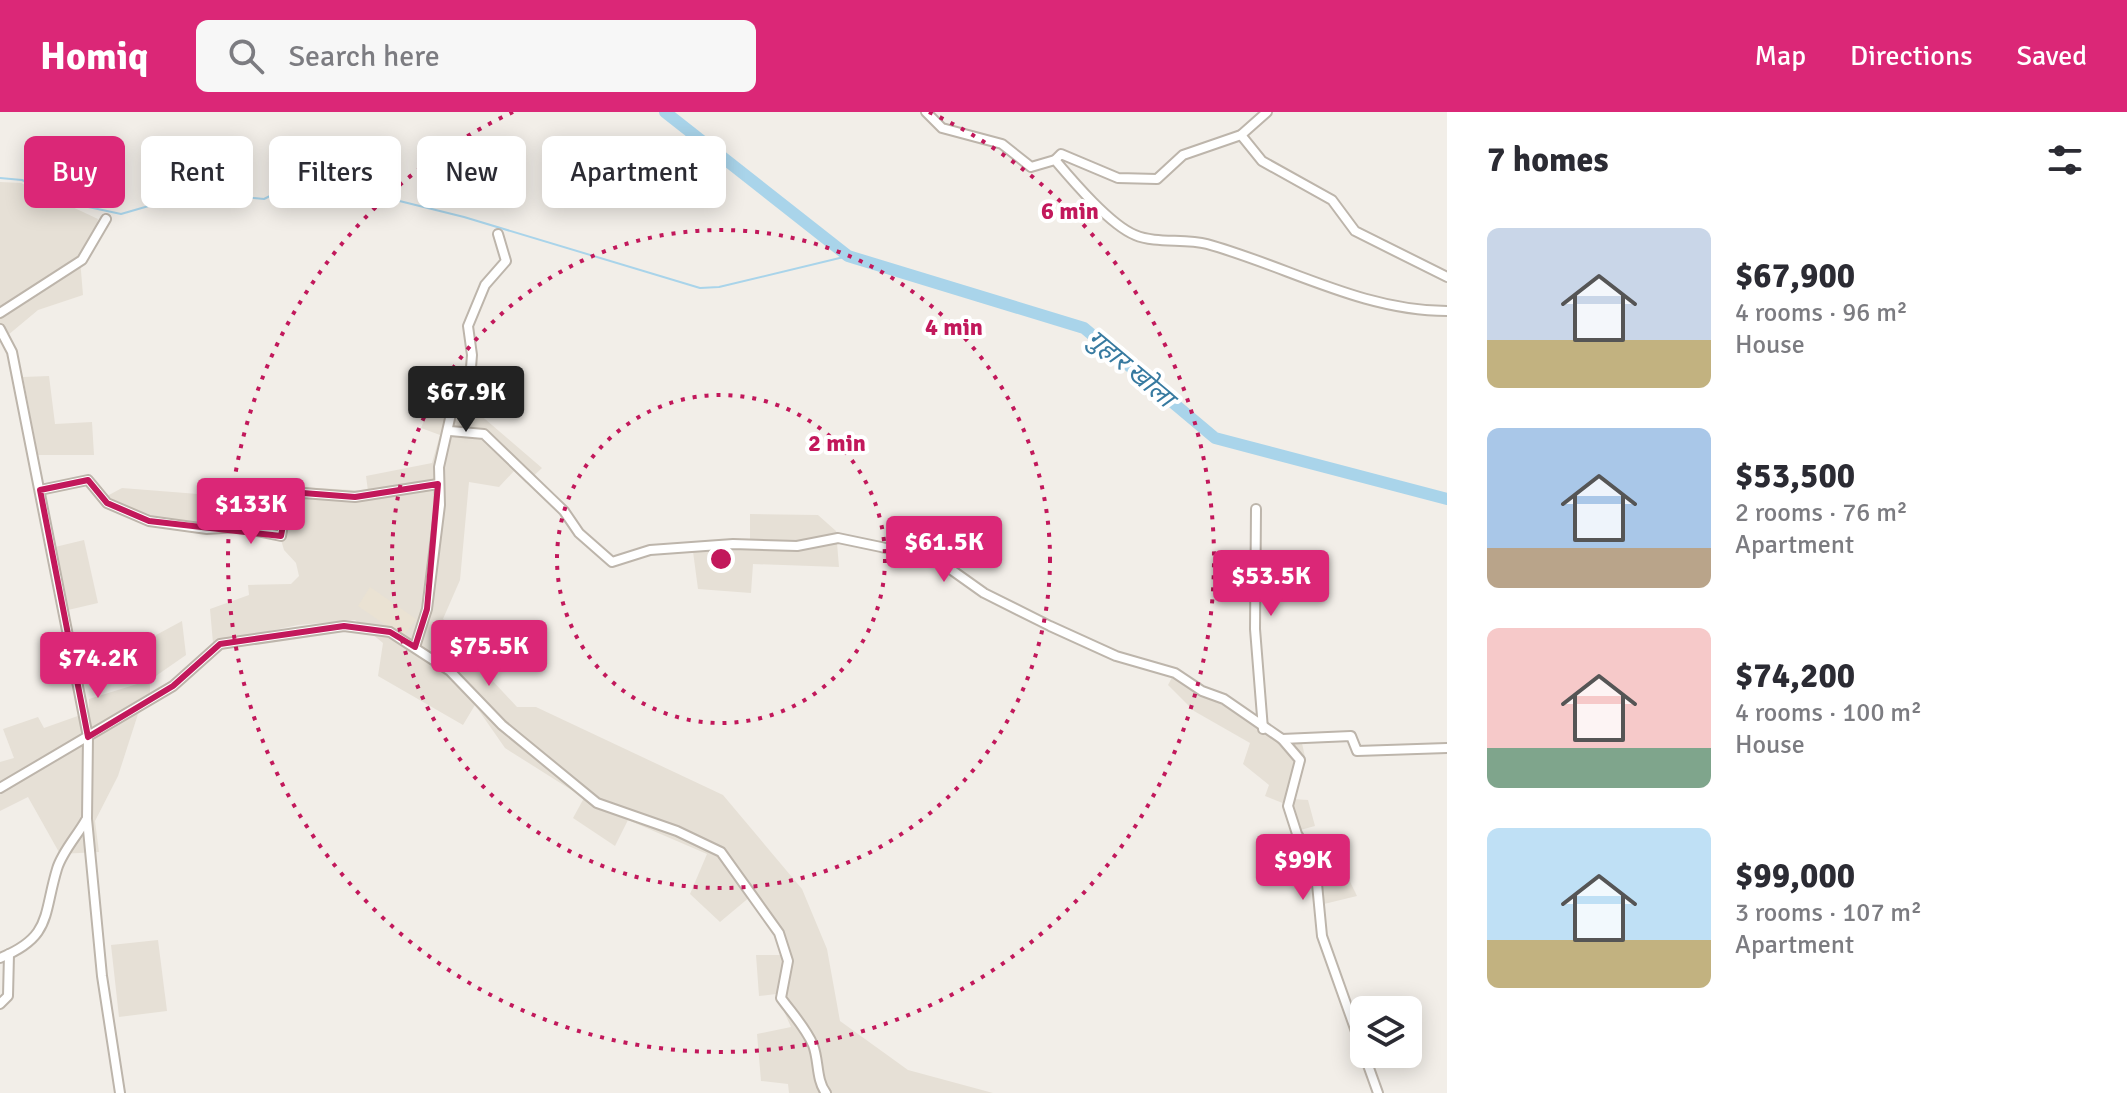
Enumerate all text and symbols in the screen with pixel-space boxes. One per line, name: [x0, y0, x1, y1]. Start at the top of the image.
search box: [196, 20, 756, 92]
text: Homiq: [40, 33, 148, 80]
icon: search: [224, 34, 268, 78]
text: Search here: [288, 38, 440, 75]
text: Map: [1754, 39, 1806, 73]
text: Directions: [1850, 39, 1972, 73]
text: Saved: [2016, 39, 2087, 73]
chip: Buy: [24, 136, 125, 208]
chip: Rent: [141, 136, 253, 208]
chip: Filters: [269, 136, 401, 208]
chip: New: [417, 136, 526, 208]
chip: Apartment: [542, 136, 726, 208]
icon: filters: [2043, 138, 2087, 182]
text: 7 homes: [1487, 139, 1608, 181]
text: 6 min: [1041, 196, 1099, 226]
text: $67,900: [1735, 255, 1855, 297]
icon: home: [1551, 260, 1647, 356]
text: 4 rooms · 96 m²: [1735, 297, 1908, 329]
text: 4 min: [925, 312, 983, 342]
water label: गुहार खोला: [1080, 323, 1184, 418]
text: House: [1735, 329, 1805, 361]
pin: $67.9K: [401, 366, 531, 434]
text: $67.9K: [426, 376, 506, 408]
text: 2 min: [808, 428, 866, 458]
text: $53,500: [1735, 455, 1855, 497]
icon: home: [1551, 460, 1647, 556]
pin: $133K: [195, 478, 307, 546]
text: $133K: [215, 488, 287, 520]
text: 2 rooms · 76 m²: [1735, 497, 1908, 529]
pin: $61.5K: [879, 516, 1009, 584]
text: $61.5K: [904, 526, 984, 558]
text: Apartment: [1735, 529, 1854, 561]
centre of rings: [707, 545, 735, 573]
pin: $53.5K: [1206, 550, 1336, 618]
text: $53.5K: [1231, 560, 1311, 592]
pin: $75.5K: [424, 620, 554, 688]
text: $75.5K: [449, 630, 529, 662]
pin: $74.2K: [33, 632, 163, 700]
text: $74.2K: [58, 642, 138, 674]
text: $74,200: [1735, 655, 1855, 697]
icon: home: [1551, 660, 1647, 756]
text: 4 rooms · 100 m²: [1735, 697, 1922, 729]
text: House: [1735, 729, 1805, 761]
pin: $99K: [1256, 834, 1350, 902]
text: $99K: [1274, 844, 1332, 876]
text: $99,000: [1735, 855, 1855, 897]
icon: home: [1551, 860, 1647, 956]
text: 3 rooms · 107 m²: [1735, 897, 1922, 929]
text: Apartment: [1735, 929, 1854, 961]
map controls: [1350, 996, 1422, 1068]
button: layers: [1350, 996, 1422, 1068]

